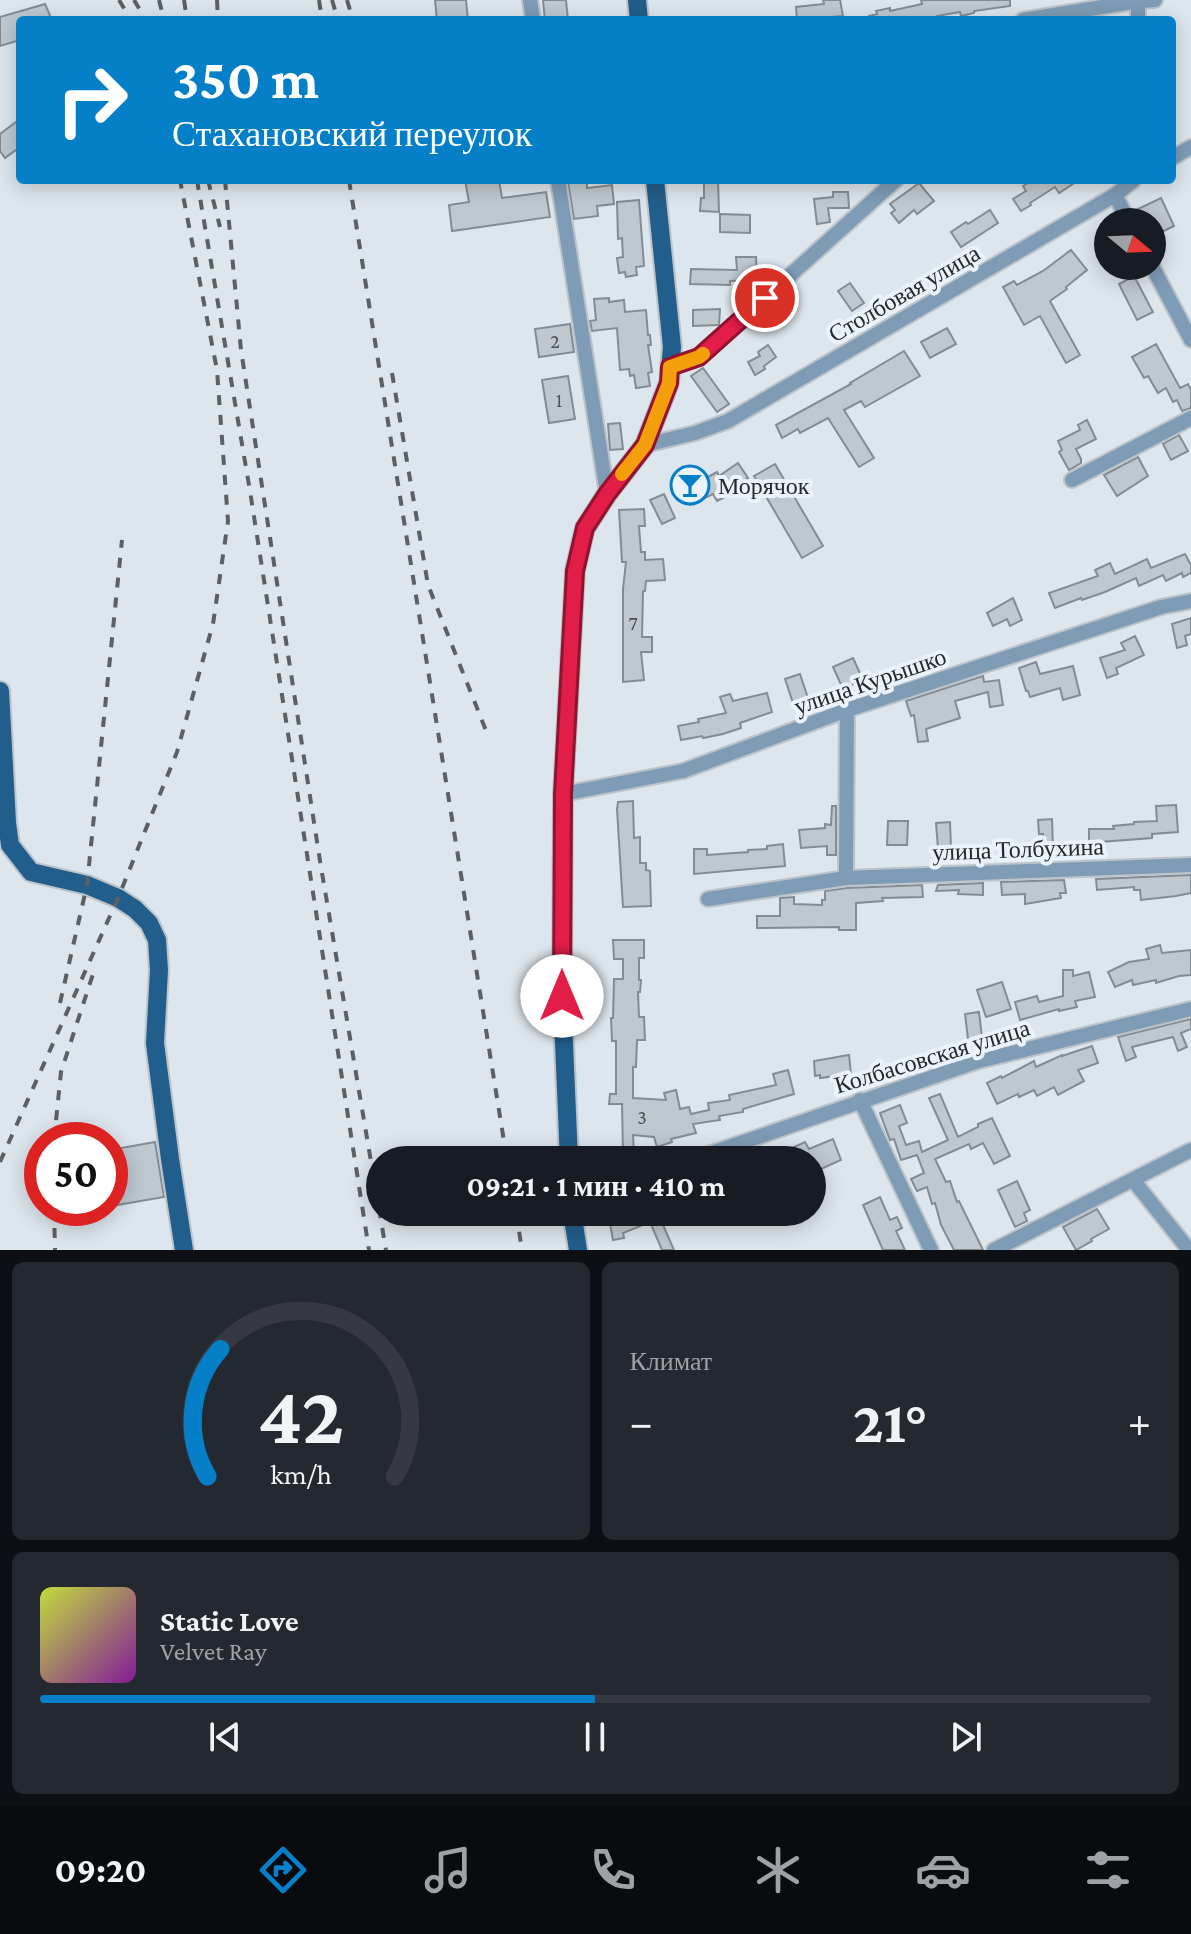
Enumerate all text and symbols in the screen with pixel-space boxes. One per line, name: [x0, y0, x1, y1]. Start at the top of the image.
icon: right: [40, 48, 144, 152]
text: 350 m: [172, 48, 319, 110]
text: Стахановский переулок: [172, 114, 532, 154]
north arrow: [1094, 208, 1166, 280]
map controls: [1094, 208, 1166, 280]
street label: Столбовая улица: [824, 239, 985, 347]
pin: [731, 264, 799, 332]
icon: arrive: [743, 276, 787, 320]
house number: 2: [550, 330, 560, 352]
house number: 1: [556, 389, 562, 411]
bar icon: Морячок: [669, 464, 711, 506]
place label: Морячок: [718, 472, 810, 499]
house number: 7: [628, 612, 638, 634]
street label: улица Курышко: [790, 642, 950, 720]
street label: улица Толбухина: [932, 832, 1105, 865]
position arrow: [520, 954, 604, 1038]
street label: Колбасовская улица: [831, 1013, 1033, 1099]
house number: 3: [637, 1106, 647, 1128]
speed limit sign: 50: [24, 1122, 128, 1226]
text: 09:21 · 1 мин · 410 m: [467, 1169, 725, 1202]
text: Климат: [630, 1347, 712, 1376]
text: 42: [258, 1368, 344, 1461]
text: 21°: [853, 1388, 928, 1455]
text: −: [630, 1398, 653, 1446]
text: +: [1128, 1398, 1151, 1446]
text: km/h: [270, 1458, 332, 1490]
text: Static Love: [160, 1604, 299, 1637]
text: Velvet Ray: [160, 1637, 267, 1666]
icon: previous: [203, 1715, 247, 1759]
icon: pause: [573, 1715, 617, 1759]
icon: next: [944, 1715, 988, 1759]
icon: directions: [255, 1842, 311, 1898]
icon: music: [420, 1842, 476, 1898]
icon: phone: [585, 1842, 641, 1898]
icon: climate: [750, 1842, 806, 1898]
icon: car: [915, 1842, 971, 1898]
icon: filters: [1080, 1842, 1136, 1898]
text: 09:20: [55, 1850, 146, 1890]

